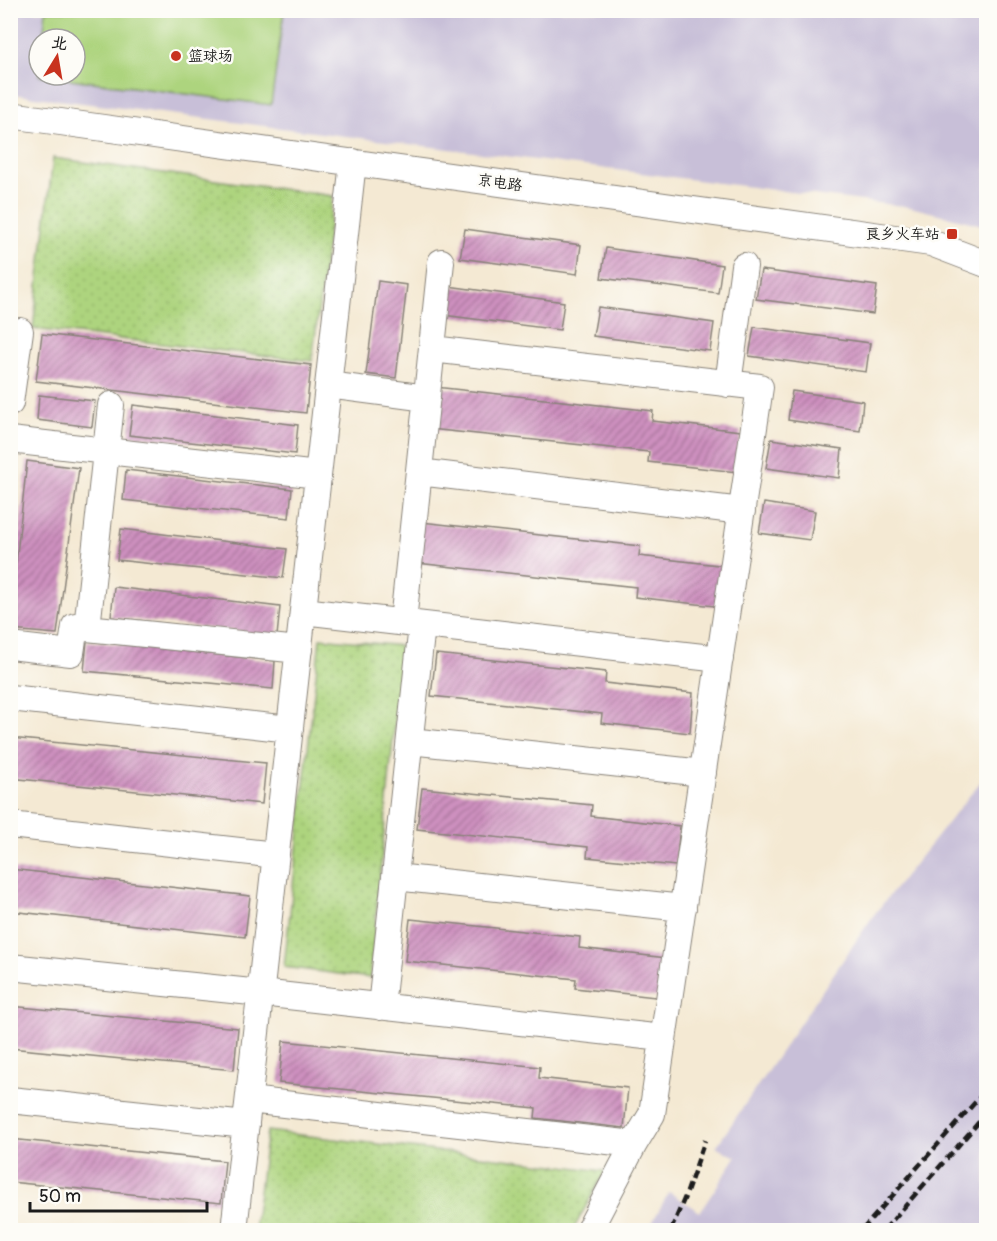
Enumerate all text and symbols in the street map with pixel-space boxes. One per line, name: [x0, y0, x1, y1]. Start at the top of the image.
north arrow: [27, 27, 87, 87]
text: 北: [50, 32, 69, 55]
place label: 篮球场: [188, 47, 233, 66]
marker: 篮球场: [169, 49, 183, 63]
street label: 京电路: [476, 170, 524, 196]
place label: 良乡火车站: [865, 225, 940, 244]
marker: 良乡火车站: [945, 227, 959, 241]
scale bar: [30, 1175, 207, 1213]
text: 50 m: [39, 1185, 81, 1208]

